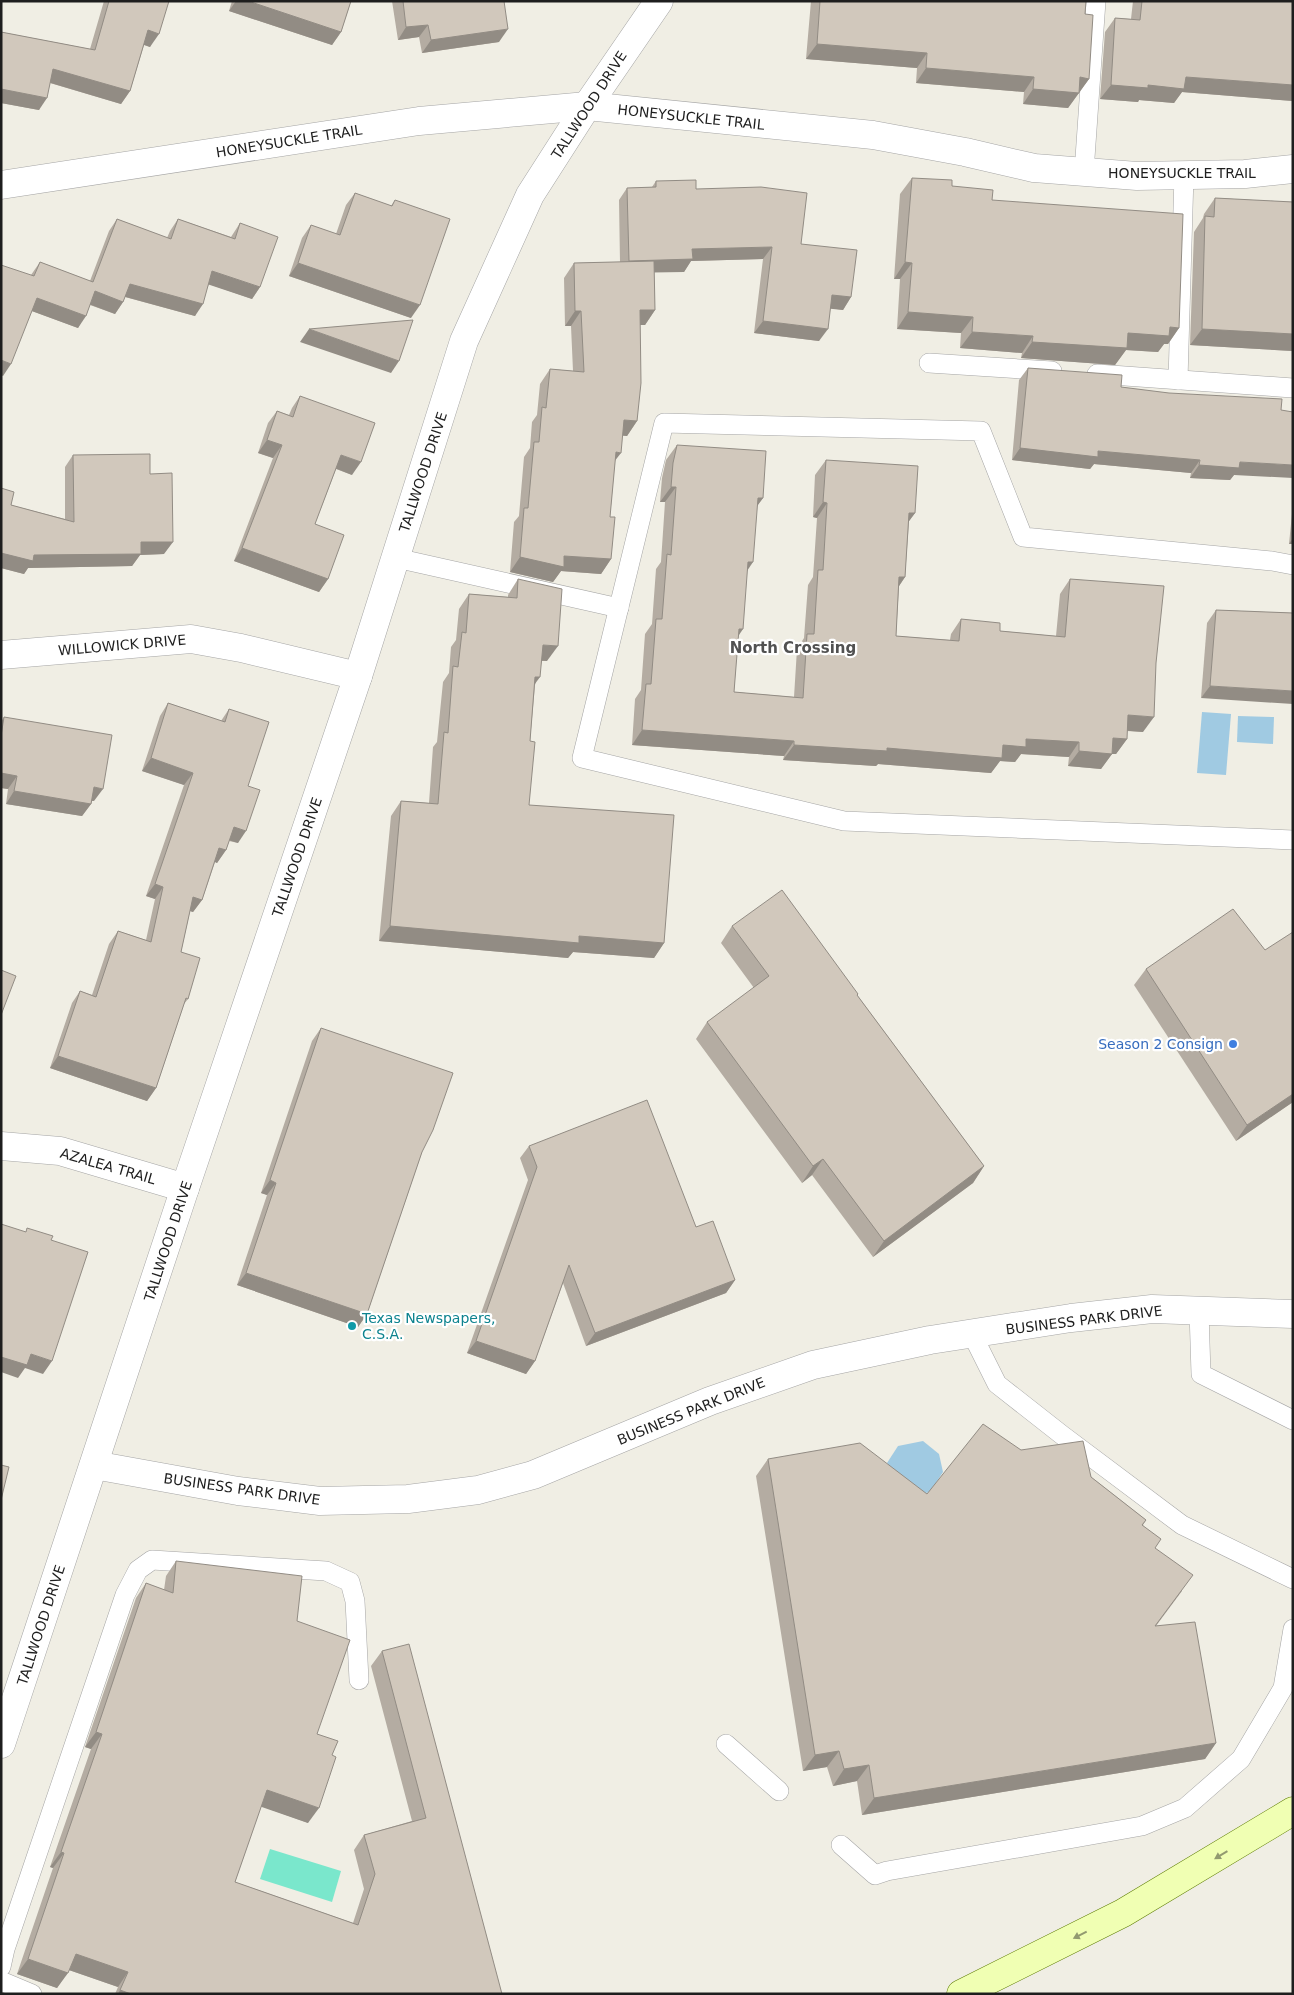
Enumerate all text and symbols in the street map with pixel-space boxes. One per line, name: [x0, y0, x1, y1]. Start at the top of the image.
street label: TALLWOOD DRIVE: [548, 48, 630, 163]
street label: HONEYSUCKLE TRAIL: [617, 101, 766, 133]
street label: HONEYSUCKLE TRAIL: [215, 122, 363, 160]
street label: HONEYSUCKLE TRAIL: [1108, 165, 1256, 181]
street label: TALLWOOD DRIVE: [396, 410, 450, 535]
street label: WILLOWICK DRIVE: [57, 631, 187, 659]
district label: North Crossing: [730, 639, 856, 657]
street label: TALLWOOD DRIVE: [269, 795, 325, 920]
place label: Season 2 Consign: [1098, 1036, 1223, 1052]
marker: Season 2 Consign: [1227, 1038, 1239, 1050]
street label: AZALEA TRAIL: [58, 1145, 158, 1187]
street label: TALLWOOD DRIVE: [141, 1179, 195, 1304]
street label: BUSINESS PARK DRIVE: [1005, 1302, 1163, 1338]
place label: Texas Newspapers, C.S.A.: [361, 1310, 495, 1342]
marker: Texas Newspapers, C.S.A.: [346, 1320, 358, 1332]
street label: BUSINESS PARK DRIVE: [615, 1374, 767, 1448]
street label: BUSINESS PARK DRIVE: [163, 1470, 321, 1508]
street label: TALLWOOD DRIVE: [14, 1563, 68, 1688]
one-way arrow: [1215, 1850, 1228, 1859]
one-way arrow: [1073, 1931, 1087, 1939]

